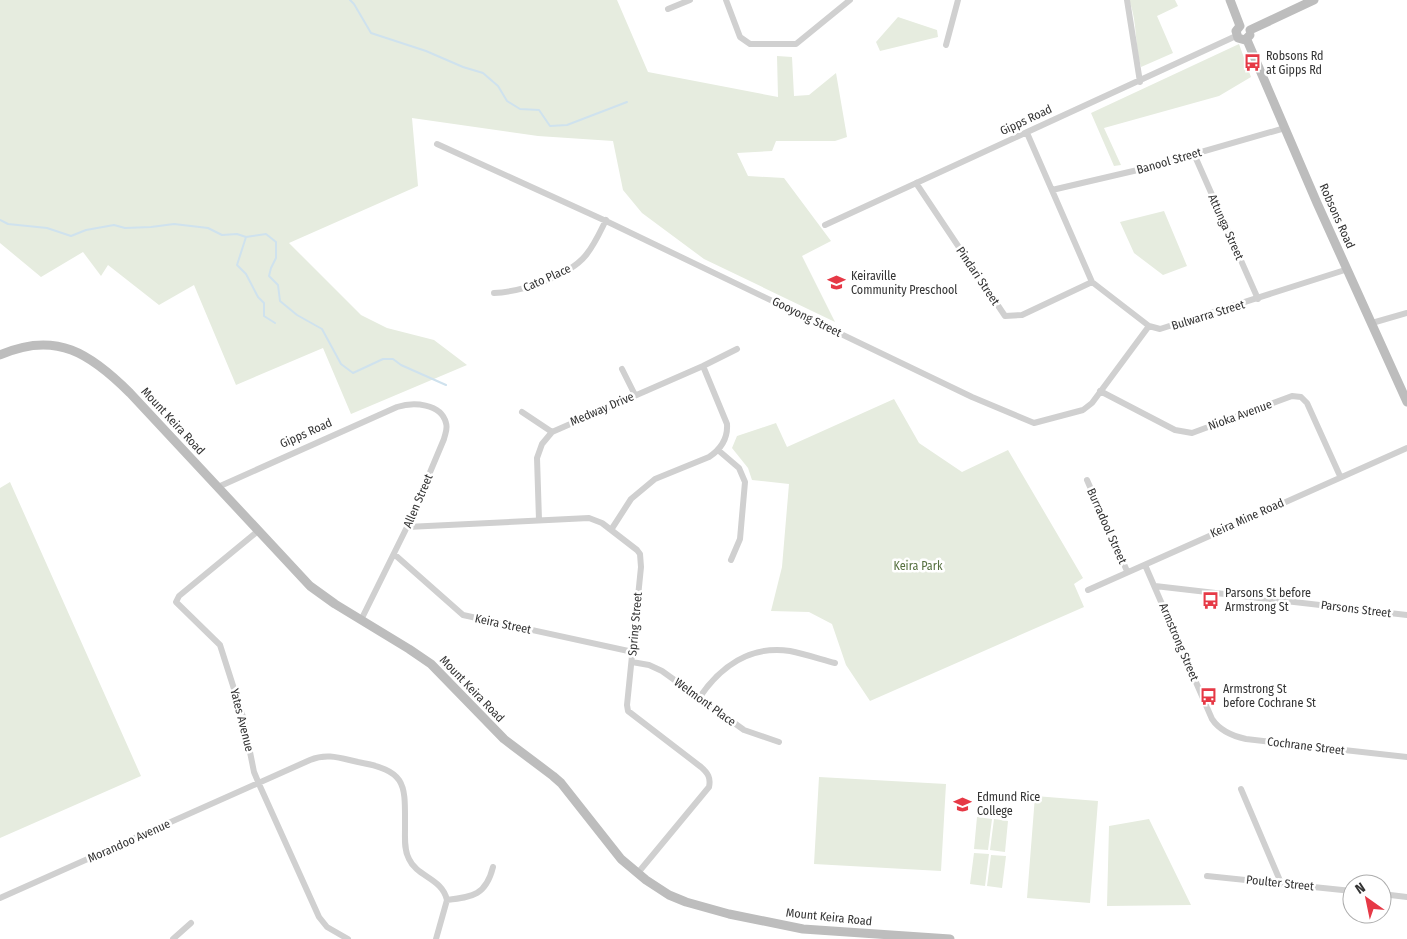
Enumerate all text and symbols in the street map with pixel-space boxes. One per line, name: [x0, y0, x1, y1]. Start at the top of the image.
place label: Robsons Rd at Gipps Rd: [1266, 49, 1324, 77]
bus stop icon: Robsons Rd at Gipps Rd: [1242, 53, 1262, 73]
street label: Gipps Road: [998, 102, 1054, 138]
street label: Banool Street: [1135, 145, 1203, 177]
street label: Robsons Road: [1316, 181, 1358, 251]
street label: Attunga Street: [1205, 192, 1247, 262]
street label: Pindari Street: [953, 244, 1003, 308]
street label: Cato Place: [521, 261, 573, 295]
place label: Keiraville Community Preschool: [851, 269, 958, 297]
school or university icon: Keiraville Community Preschool: [827, 273, 847, 293]
street label: Gooyong Street: [770, 294, 844, 340]
street label: Bulwarra Street: [1170, 297, 1246, 333]
street label: Mount Keira Road: [138, 385, 208, 457]
street label: Medway Drive: [568, 389, 636, 429]
street label: Nioka Avenue: [1206, 397, 1274, 433]
street label: Gipps Road: [278, 415, 334, 451]
street label: Allen Street: [400, 472, 436, 530]
street label: Burradool Street: [1084, 486, 1130, 566]
street label: Keira Mine Road: [1208, 496, 1286, 540]
park label: Keira Park: [894, 559, 943, 573]
place label: Parsons St before Armstrong St: [1225, 586, 1311, 614]
bus stop icon: Parsons St before Armstrong St: [1201, 590, 1221, 610]
street label: Spring Street: [625, 592, 645, 656]
street label: Parsons Street: [1320, 598, 1392, 620]
street label: Armstrong Street: [1156, 601, 1202, 683]
street label: Keira Street: [474, 611, 532, 637]
street label: Mount Keira Road: [437, 653, 507, 725]
street label: Welmont Place: [672, 675, 739, 729]
place label: Armstrong St before Cochrane St: [1223, 682, 1316, 710]
bus stop icon: Armstrong St before Cochrane St: [1199, 686, 1219, 706]
street label: Yates Avenue: [227, 687, 257, 753]
street label: Cochrane Street: [1266, 734, 1346, 758]
place label: Edmund Rice College: [977, 790, 1040, 818]
school or university icon: Edmund Rice College: [953, 794, 973, 814]
street label: Morandoo Avenue: [86, 817, 172, 865]
street label: Poulter Street: [1246, 872, 1315, 894]
north arrow: [1342, 874, 1392, 924]
text: N: [1352, 879, 1368, 898]
street label: Mount Keira Road: [785, 906, 873, 928]

